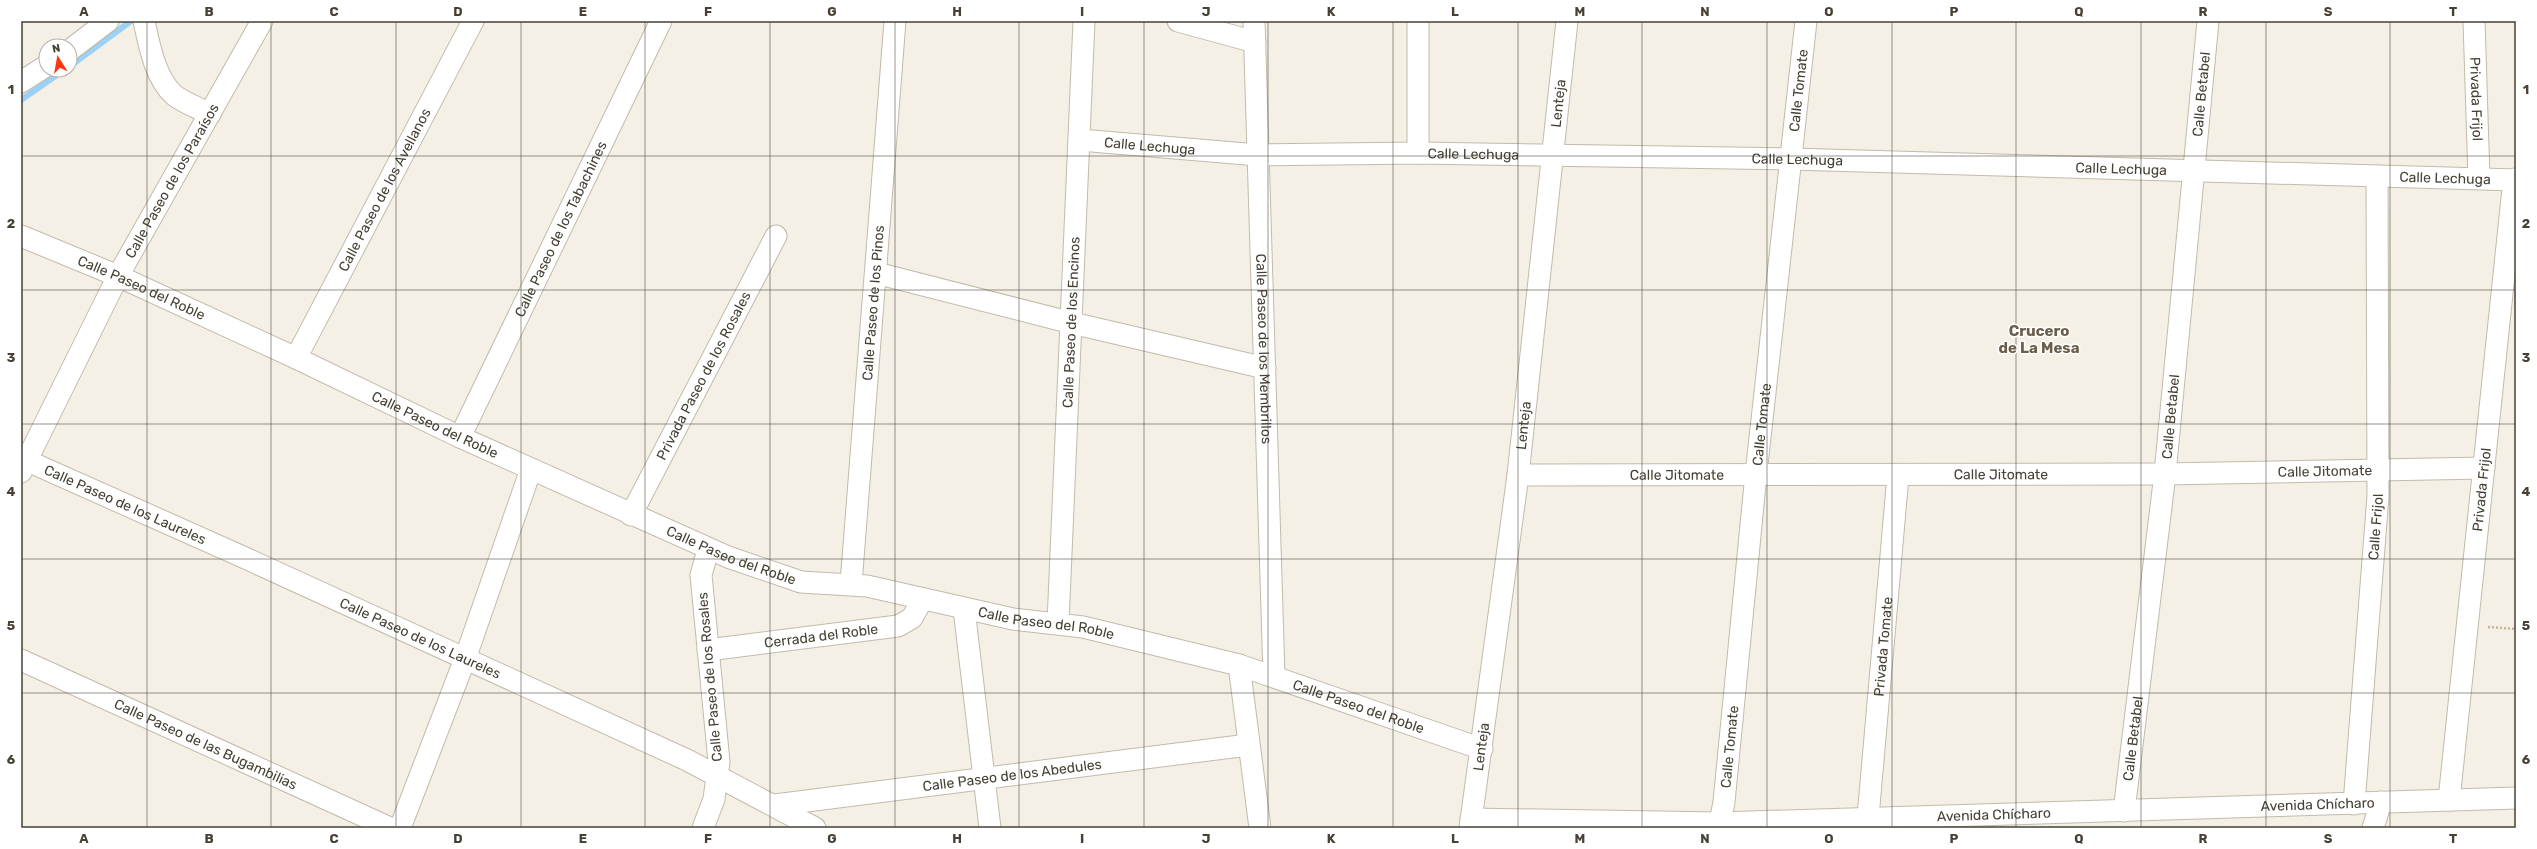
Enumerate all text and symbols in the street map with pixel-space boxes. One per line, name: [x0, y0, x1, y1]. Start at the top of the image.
text: A: [79, 4, 89, 19]
text: B: [204, 4, 214, 19]
text: C: [329, 4, 339, 19]
text: D: [453, 4, 463, 19]
text: E: [579, 4, 587, 19]
text: F: [704, 4, 712, 19]
text: G: [827, 4, 837, 19]
text: H: [952, 4, 962, 19]
text: I: [1080, 4, 1084, 19]
text: J: [1202, 4, 1210, 19]
text: K: [1327, 4, 1336, 19]
text: L: [1451, 4, 1459, 19]
text: M: [1575, 4, 1585, 19]
text: N: [1700, 4, 1710, 19]
text: O: [1824, 4, 1834, 19]
text: P: [1950, 4, 1959, 19]
text: Q: [2074, 4, 2084, 19]
text: R: [2199, 4, 2208, 19]
text: S: [2324, 4, 2333, 19]
text: T: [2449, 4, 2457, 19]
north arrow: [38, 38, 78, 78]
text: N: [51, 42, 61, 56]
street label: Calle Tomate: [1785, 48, 1811, 133]
street label: Calle Betabel: [2189, 51, 2214, 137]
street label: Privada Frijol: [2467, 57, 2486, 141]
street label: Lenteja: [1547, 78, 1569, 128]
text: 1: [8, 82, 14, 97]
text: 1: [2523, 82, 2529, 97]
street label: Calle Paseo de los Paraísos: [121, 100, 222, 261]
street label: Calle Paseo de los Avellanos: [335, 105, 434, 274]
street label: Calle Lechuga: [1103, 134, 1196, 158]
street label: Calle Paseo de los Tabachines: [511, 138, 610, 320]
street label: Calle Lechuga: [1427, 145, 1519, 163]
street label: Calle Lechuga: [1751, 150, 1843, 169]
street label: Calle Lechuga: [2075, 159, 2167, 178]
street label: Calle Lechuga: [2399, 168, 2491, 188]
text: 2: [7, 216, 15, 231]
text: 2: [2522, 216, 2530, 231]
street label: Calle Paseo de los Pinos: [858, 224, 888, 381]
street label: Calle Paseo de los Encinos: [1059, 236, 1083, 408]
street label: Calle Paseo del Roble: [75, 252, 208, 324]
street label: Calle Paseo de los Membrillos: [1253, 253, 1275, 444]
street label: Privada Paseo de los Rosales: [653, 289, 754, 463]
district label: Crucero de La Mesa: [1998, 322, 2080, 357]
text: 3: [7, 350, 16, 365]
text: 3: [2522, 350, 2531, 365]
street label: Calle Betabel: [2158, 374, 2183, 460]
street label: Calle Tomate: [1748, 382, 1775, 467]
street label: Calle Paseo del Roble: [369, 387, 501, 462]
street label: Lenteja: [1512, 400, 1534, 451]
street label: Privada Frijol: [2469, 447, 2494, 532]
street label: Calle Paseo de los Laureles: [42, 461, 209, 548]
street label: Calle Jitomate: [2278, 462, 2372, 480]
street label: Calle Jitomate: [1630, 466, 1724, 483]
street label: Calle Jitomate: [1954, 466, 2048, 483]
text: 4: [7, 484, 16, 499]
text: 4: [2522, 484, 2531, 499]
street label: Calle Frijol: [2365, 493, 2387, 561]
street label: Calle Paseo del Roble: [664, 522, 798, 588]
street label: Calle Paseo de los Rosales: [694, 592, 726, 762]
street label: Calle Paseo de los Laureles: [337, 594, 504, 682]
street label: Privada Tomate: [1870, 596, 1896, 697]
street label: Calle Paseo del Roble: [976, 603, 1116, 643]
text: 5: [7, 618, 15, 633]
text: 5: [2522, 618, 2530, 633]
street label: Cerrada del Roble: [763, 620, 879, 651]
street label: Calle Paseo del Roble: [1291, 676, 1427, 737]
street label: Calle Paseo de las Bugambilias: [112, 695, 300, 793]
street label: Calle Betabel: [2119, 695, 2146, 782]
street label: Calle Tomate: [1717, 704, 1742, 789]
street label: Lenteja: [1469, 722, 1493, 772]
text: 6: [7, 752, 16, 767]
text: 6: [2522, 752, 2531, 767]
street label: Calle Paseo de los Abedules: [922, 755, 1103, 795]
street label: Avenida Chícharo: [2260, 794, 2375, 815]
street label: Avenida Chícharo: [1937, 804, 2051, 825]
text: A: [79, 831, 89, 846]
text: B: [204, 831, 214, 846]
text: C: [329, 831, 339, 846]
text: D: [453, 831, 463, 846]
text: E: [579, 831, 587, 846]
text: F: [704, 831, 712, 846]
text: G: [827, 831, 837, 846]
text: H: [952, 831, 962, 846]
text: I: [1080, 831, 1084, 846]
text: J: [1202, 831, 1210, 846]
text: K: [1327, 831, 1336, 846]
text: L: [1451, 831, 1459, 846]
text: M: [1575, 831, 1585, 846]
text: N: [1700, 831, 1710, 846]
text: O: [1824, 831, 1834, 846]
text: P: [1950, 831, 1959, 846]
text: Q: [2074, 831, 2084, 846]
text: R: [2199, 831, 2208, 846]
text: S: [2324, 831, 2333, 846]
text: T: [2449, 831, 2457, 846]

